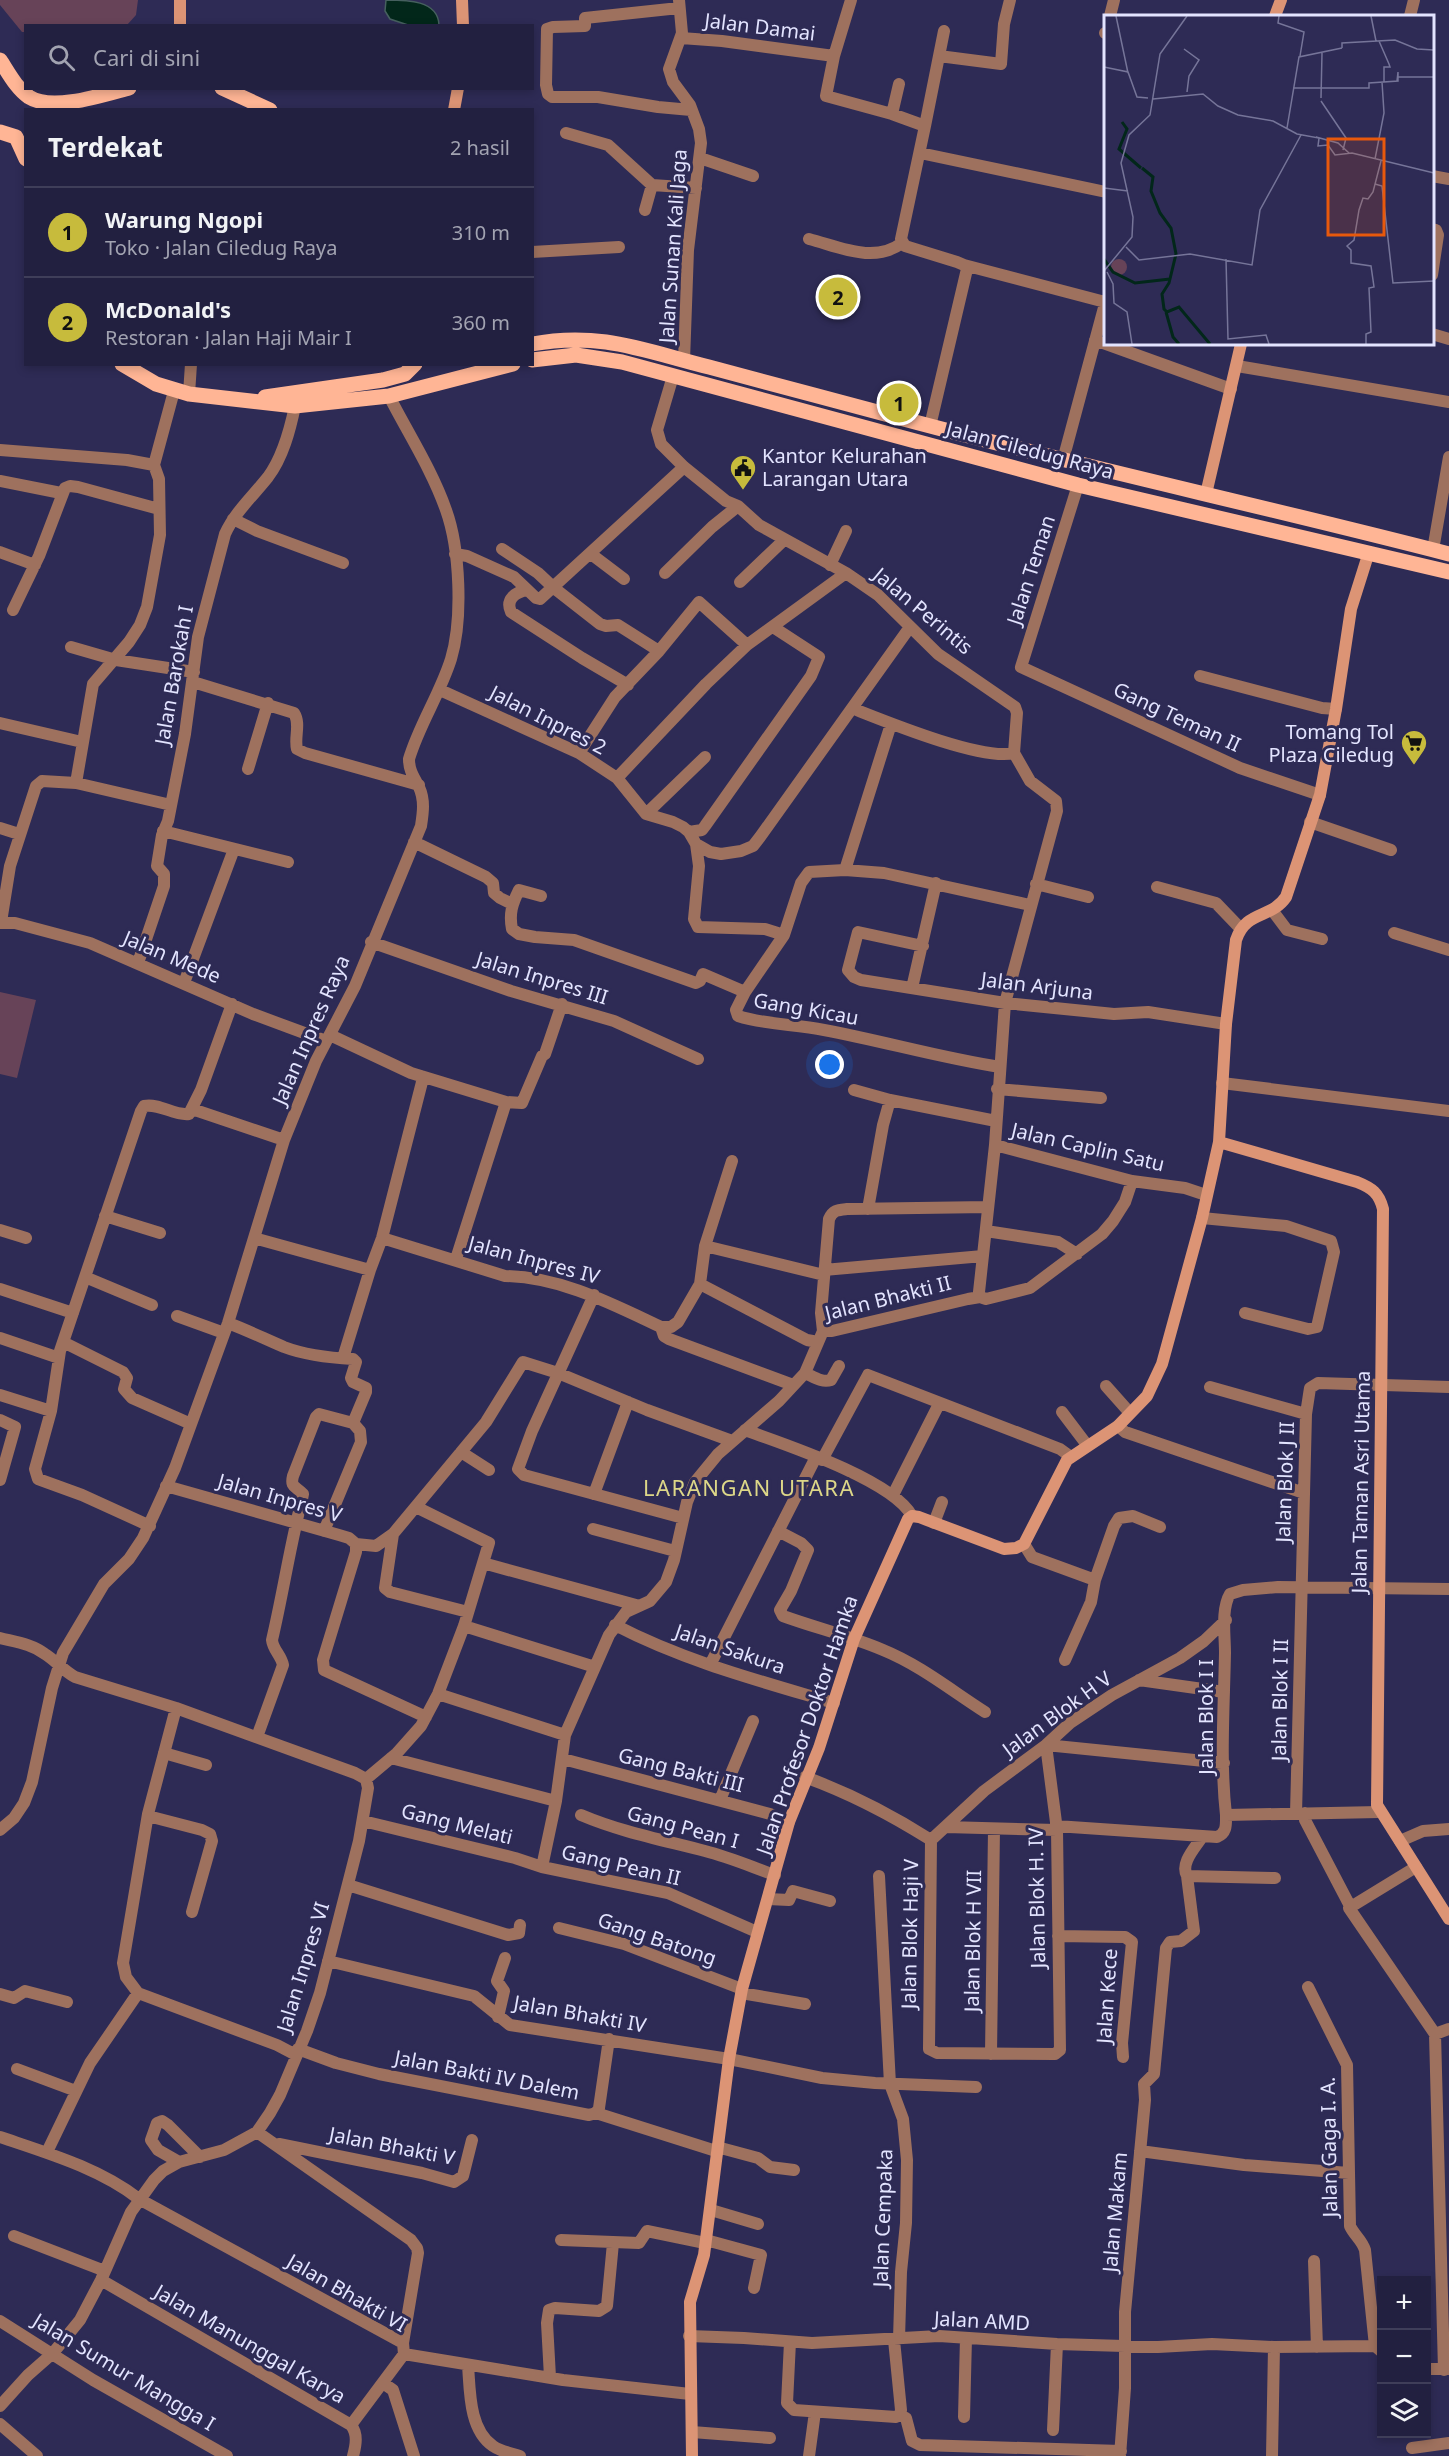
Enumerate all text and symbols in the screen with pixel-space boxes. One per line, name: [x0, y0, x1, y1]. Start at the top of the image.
street label: Jalan Damai: [701, 6, 817, 47]
inset map: [1104, 15, 1434, 345]
search box: [24, 24, 534, 90]
icon: search: [45, 41, 78, 74]
text: Cari di sini: [93, 42, 200, 72]
text: Terdekat: [48, 129, 163, 165]
text: 2 hasil: [450, 134, 510, 161]
street label: Jalan Sunan Kali Jaga: [652, 148, 693, 346]
text: Warung Ngopi: [105, 204, 263, 234]
text: 1: [62, 219, 73, 246]
text: 310 m: [452, 219, 510, 246]
text: Toko · Jalan Ciledug Raya: [105, 234, 337, 261]
pin: 2: [818, 274, 858, 320]
text: McDonald's: [105, 294, 231, 324]
text: 2: [62, 309, 73, 336]
text: 360 m: [452, 309, 510, 336]
text: Restoran · Jalan Haji Mair I: [105, 324, 352, 351]
pin: 1: [880, 380, 918, 426]
street label: Jalan Ciledug Raya: [942, 414, 1117, 485]
place label: Kantor Kelurahan Larangan Utara: [762, 442, 927, 492]
public building icon: Kantor Kelurahan Larangan Utara: [728, 453, 758, 491]
street label: Jalan Teman: [999, 512, 1061, 630]
street label: Jalan Perintis: [866, 560, 979, 660]
street label: Jalan Barokah I: [148, 603, 199, 749]
street label: Gang Teman II: [1109, 675, 1245, 758]
street label: Jalan Inpres 2: [484, 678, 611, 761]
place label: Tomang Tol Plaza Ciledug: [1269, 718, 1394, 768]
supermarket icon: Tomang Tol Plaza Ciledug: [1399, 728, 1429, 766]
street label: Jalan Mede: [117, 923, 225, 989]
street label: Jalan Inpres III: [471, 944, 611, 1010]
street label: Jalan Inpres Raya: [265, 951, 356, 1111]
street label: Jalan Arjuna: [977, 965, 1095, 1006]
street label: Gang Kicau: [751, 986, 861, 1031]
your location: [815, 1050, 844, 1079]
street label: Jalan Caplin Satu: [1007, 1115, 1167, 1177]
street label: Jalan Inpres IV: [464, 1229, 603, 1290]
street label: Jalan Bhakti II: [820, 1269, 954, 1327]
street label: Jalan Taman Asri Utama: [1345, 1370, 1376, 1596]
street label: Jalan Blok J II: [1269, 1421, 1300, 1545]
street label: Jalan Inpres V: [213, 1466, 345, 1528]
district label: LARANGAN UTARA: [643, 1472, 855, 1502]
street label: Jalan Profesor Doktor Hamka: [749, 1591, 864, 1860]
street label: Jalan Sakura: [670, 1616, 789, 1680]
street label: Jalan Blok I II: [1265, 1639, 1294, 1763]
street label: Jalan Blok I I: [1192, 1659, 1219, 1777]
street label: Jalan Blok H V: [995, 1665, 1117, 1764]
street label: Gang Bakti III: [616, 1741, 747, 1798]
street label: Gang Melati: [399, 1797, 516, 1850]
street label: Gang Pean I: [624, 1799, 742, 1854]
street label: Jalan Blok H. IV: [1022, 1827, 1051, 1971]
street label: Gang Pean II: [559, 1838, 683, 1891]
street label: Jalan Blok Haji V: [895, 1859, 924, 2011]
street label: Jalan Blok H VII: [958, 1870, 987, 2014]
street label: Jalan Inpres VI: [269, 1898, 335, 2037]
street label: Gang Batong: [594, 1906, 720, 1971]
street label: Jalan Kece: [1090, 1948, 1123, 2046]
street label: Jalan Bhakti IV: [510, 1988, 649, 2038]
street label: Jalan Bakti IV Dalem: [390, 2043, 582, 2106]
street label: Jalan Gaga I. A.: [1314, 2076, 1343, 2220]
street label: Jalan Bhakti V: [325, 2120, 457, 2171]
street label: Jalan Cempaka: [867, 2148, 898, 2290]
street label: Jalan Makam: [1096, 2151, 1133, 2275]
street label: Jalan Bhakti VI: [281, 2246, 412, 2338]
map controls: [1377, 2276, 1431, 2438]
button: +: [1377, 2276, 1431, 2330]
street label: Jalan Manunggal Karya: [148, 2277, 351, 2409]
street label: Jalan AMD: [931, 2304, 1031, 2336]
street label: Jalan Sumur Mangga I: [26, 2305, 220, 2437]
button: −: [1377, 2330, 1431, 2384]
button: layers: [1377, 2384, 1431, 2438]

